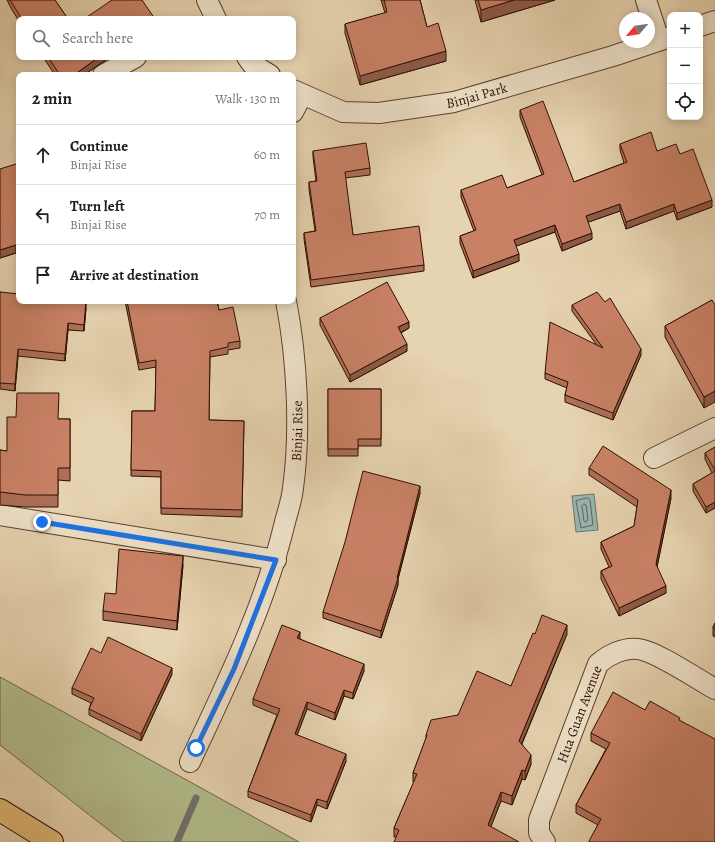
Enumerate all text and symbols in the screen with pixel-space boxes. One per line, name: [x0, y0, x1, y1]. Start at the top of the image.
north arrow: [619, 12, 655, 48]
map controls: [667, 12, 703, 120]
button: +: [667, 12, 703, 48]
search box: [16, 16, 296, 60]
icon: search: [30, 27, 52, 49]
text: Search here: [62, 28, 133, 48]
button: −: [667, 48, 703, 84]
street label: Binjai Park: [445, 78, 510, 113]
button: locate: [667, 84, 703, 120]
text: 2 min: [32, 87, 72, 110]
text: Walk · 130 m: [215, 90, 280, 107]
text: Continue: [70, 136, 128, 156]
icon: ahead: [32, 144, 54, 166]
text: 60 m: [254, 146, 280, 163]
text: Binjai Rise: [70, 156, 127, 173]
text: Turn left: [70, 196, 125, 216]
icon: left: [32, 204, 54, 226]
text: 70 m: [254, 206, 280, 223]
text: Binjai Rise: [70, 216, 127, 233]
icon: arrive: [32, 264, 54, 286]
text: Arrive at destination: [70, 265, 199, 285]
street label: Binjai Rise: [286, 400, 307, 462]
route end: [33, 513, 51, 531]
street label: Hua Guan Avenue: [552, 663, 606, 766]
route start: [187, 739, 205, 757]

